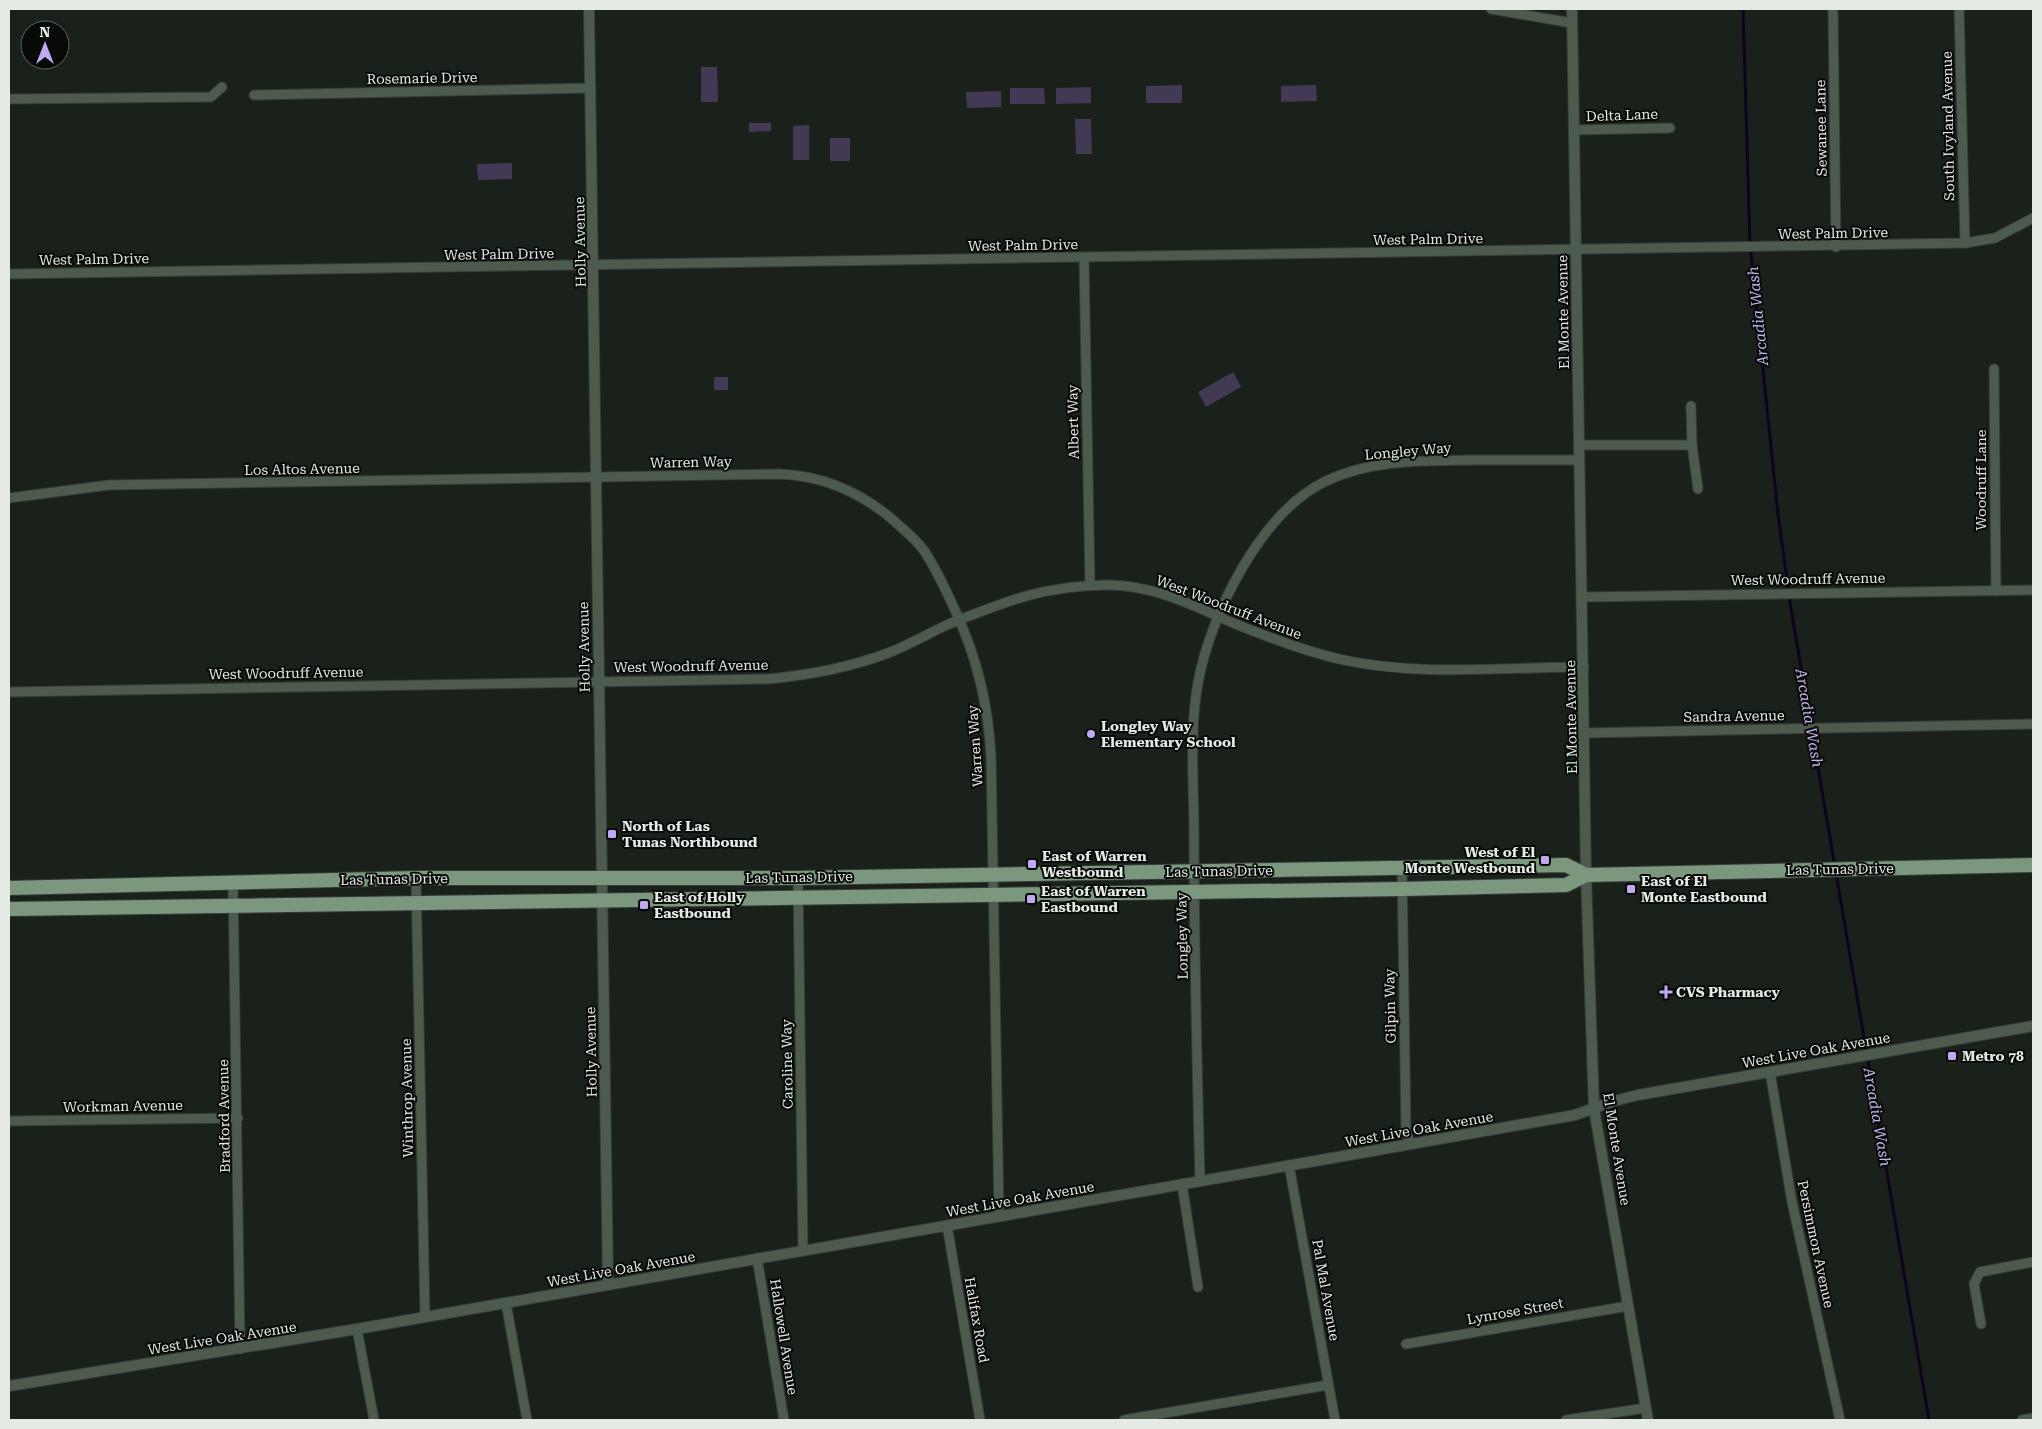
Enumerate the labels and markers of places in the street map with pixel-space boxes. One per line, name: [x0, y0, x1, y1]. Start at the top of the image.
place label: Longley Way Elementary School: [1101, 718, 1236, 750]
marker: Longley Way Elementary School: [1085, 728, 1097, 740]
place label: North of Las Tunas Northbound: [622, 818, 758, 850]
marker: North of Las Tunas Northbound: [606, 828, 618, 840]
place label: West of El Monte Westbound: [1405, 844, 1536, 876]
place label: East of Warren Westbound: [1042, 848, 1147, 880]
marker: West of El Monte Westbound: [1539, 854, 1551, 866]
marker: East of Warren Westbound: [1026, 858, 1038, 870]
place label: East of El Monte Eastbound: [1641, 873, 1768, 905]
place label: East of Warren Eastbound: [1041, 883, 1146, 915]
marker: East of El Monte Eastbound: [1625, 883, 1637, 895]
place label: East of Holly Eastbound: [654, 889, 745, 921]
marker: East of Warren Eastbound: [1025, 893, 1037, 905]
marker: East of Holly Eastbound: [638, 899, 650, 911]
place label: CVS Pharmacy: [1676, 984, 1781, 1000]
marker: CVS Pharmacy: [1660, 986, 1672, 998]
place label: Metro 78: [1962, 1048, 2024, 1064]
marker: Metro 78: [1946, 1050, 1958, 1062]

